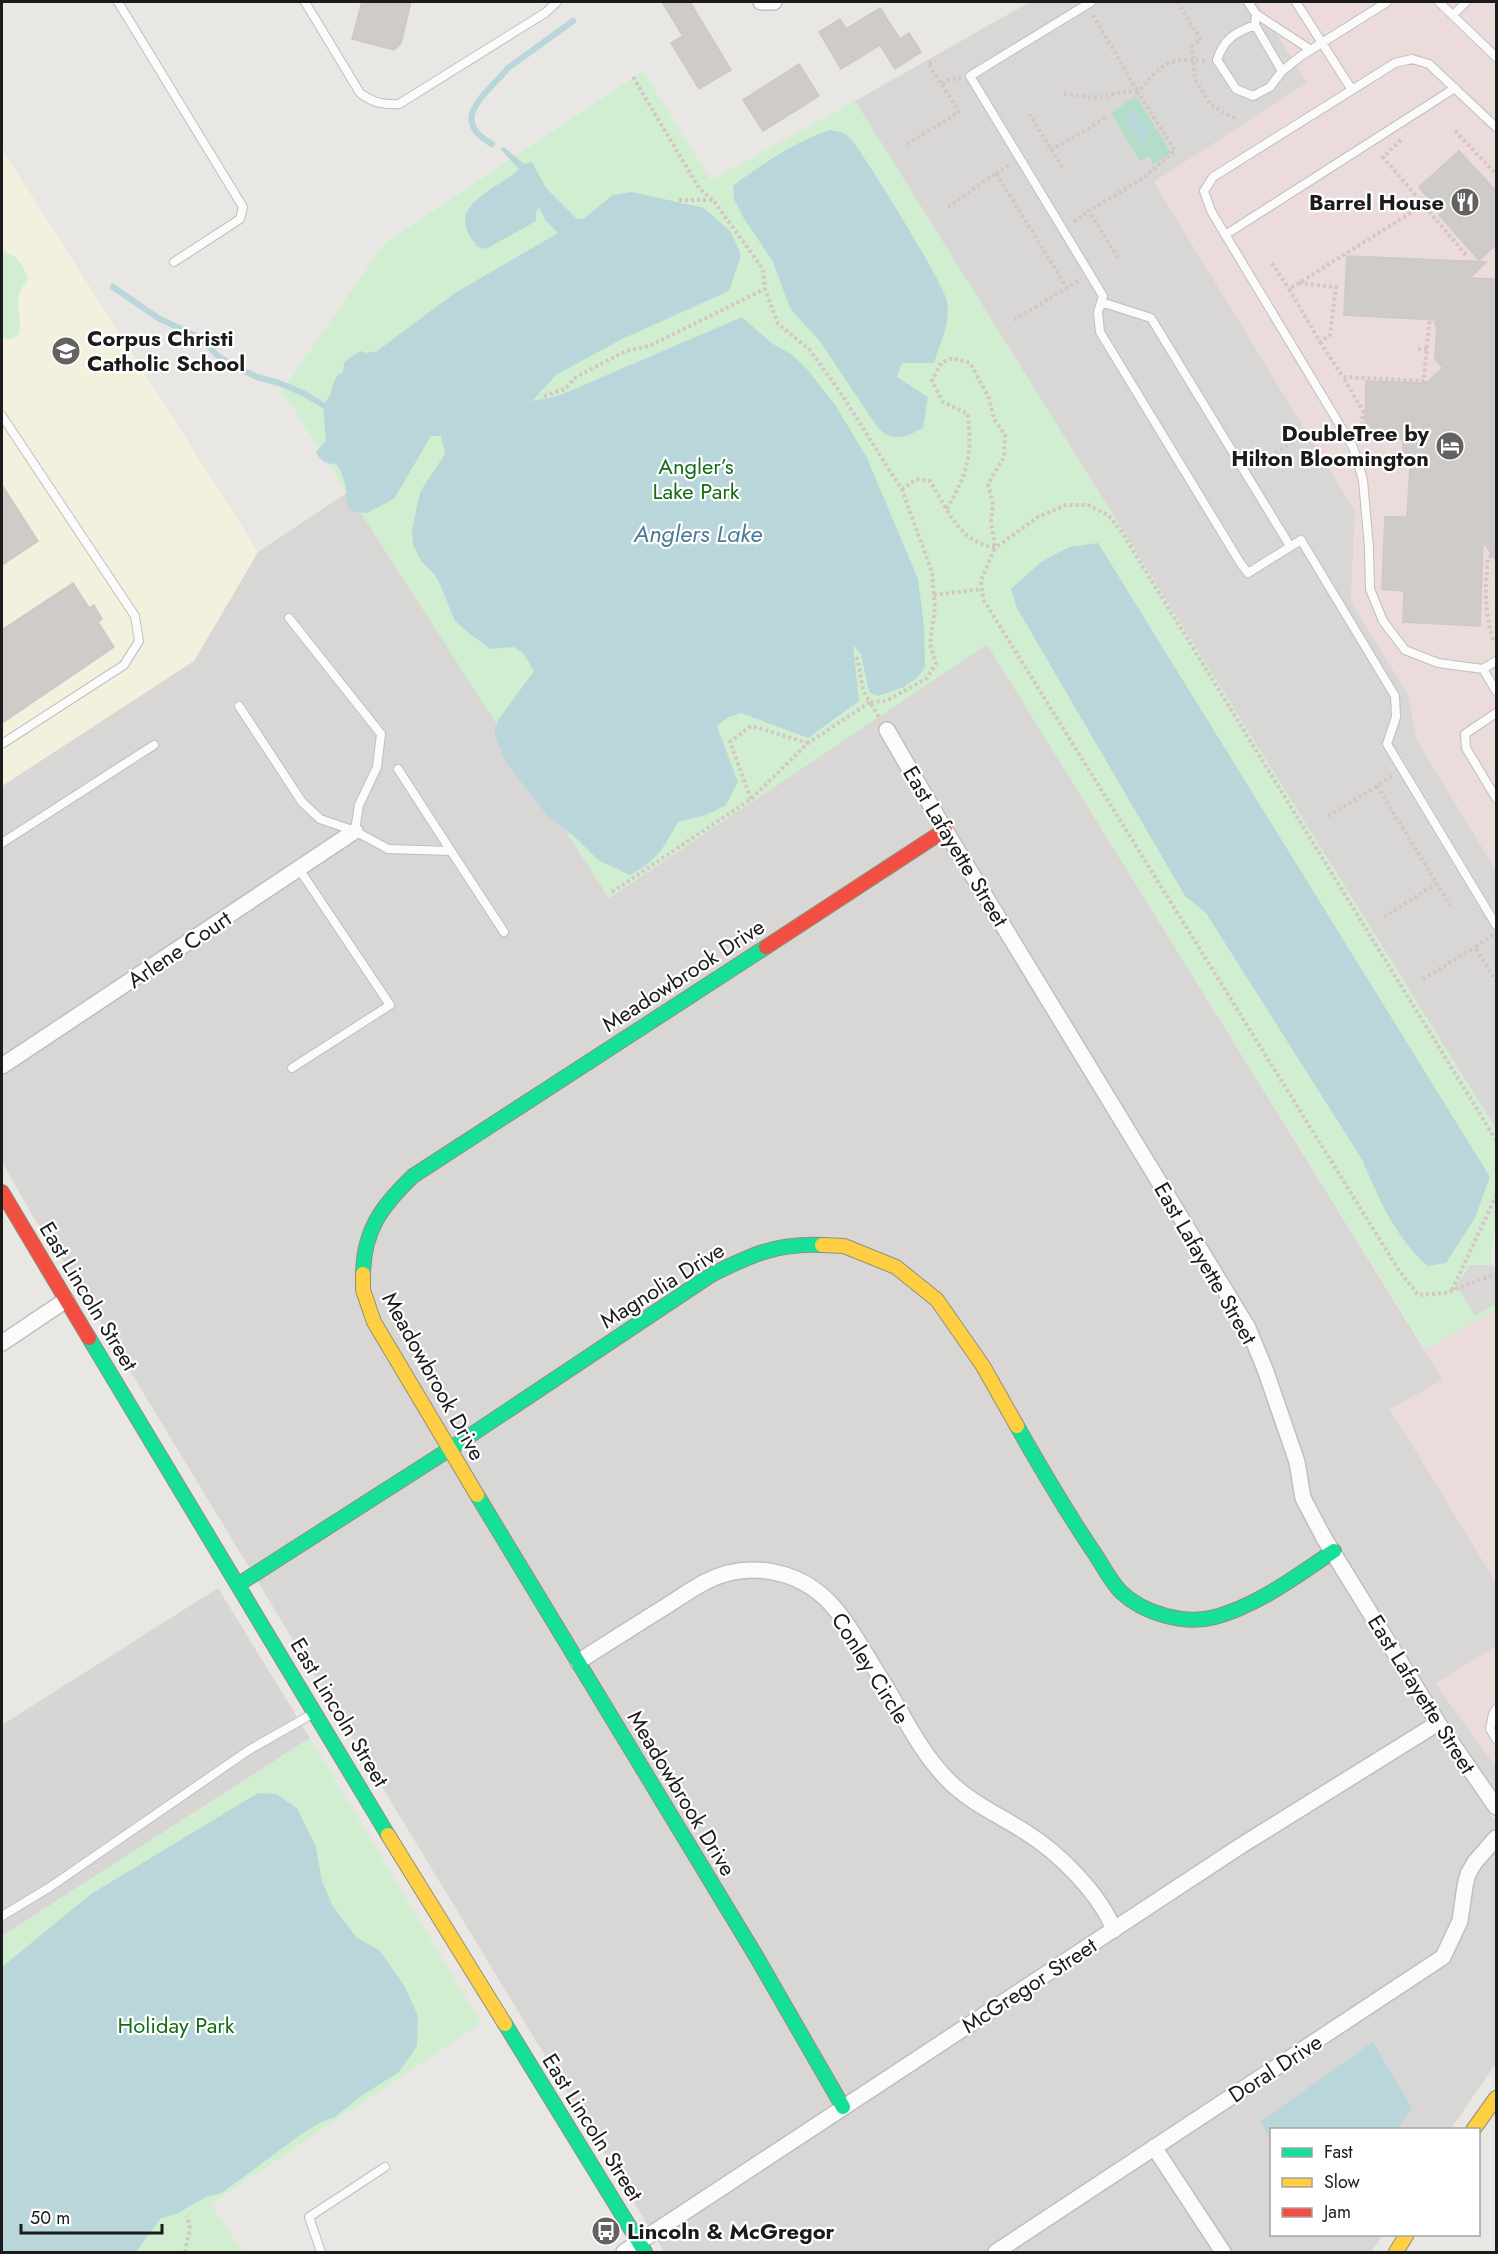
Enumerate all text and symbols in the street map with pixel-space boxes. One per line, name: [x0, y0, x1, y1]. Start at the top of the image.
place label: Barrel House: [1309, 186, 1444, 218]
restaurant icon: Barrel House: [1449, 186, 1481, 218]
place label: Corpus Christi Catholic School: [87, 322, 245, 379]
school or university icon: Corpus Christi Catholic School: [50, 335, 82, 367]
place label: DoubleTree by Hilton Bloomington: [1231, 417, 1430, 474]
hotel icon: DoubleTree by Hilton Bloomington: [1434, 430, 1466, 462]
park label: Angler’s Lake Park: [653, 450, 740, 507]
water label: Anglers Lake: [633, 516, 762, 551]
street label: East Lafayette Street: [895, 760, 1017, 933]
street label: Arlene Court: [121, 902, 238, 996]
street label: Meadowbrook Drive: [595, 910, 771, 1040]
street label: East Lafayette Street: [1147, 1176, 1266, 1351]
street label: East Lincoln Street: [32, 1215, 147, 1377]
street label: Magnolia Drive: [594, 1234, 730, 1336]
street label: Meadowbrook Drive: [374, 1286, 494, 1466]
street label: Conley Circle: [824, 1606, 918, 1730]
street label: East Lafayette Street: [1360, 1608, 1484, 1780]
street label: East Lincoln Street: [283, 1631, 398, 1793]
street label: Meadowbrook Drive: [620, 1704, 744, 1882]
street label: McGregor Street: [955, 1929, 1103, 2041]
park label: Holiday Park: [117, 2009, 235, 2041]
street label: Doral Drive: [1222, 2026, 1328, 2110]
street label: East Lincoln Street: [535, 2047, 652, 2208]
legend: [1270, 2128, 1480, 2236]
text: Fast: [1324, 2139, 1353, 2165]
text: Slow: [1324, 2169, 1361, 2195]
scale bar: [21, 2197, 162, 2235]
text: Jam: [1322, 2199, 1351, 2225]
text: 50 m: [30, 2205, 70, 2231]
bus stop icon: Lincoln & McGregor: [590, 2215, 622, 2247]
place label: Lincoln & McGregor: [627, 2215, 835, 2247]

